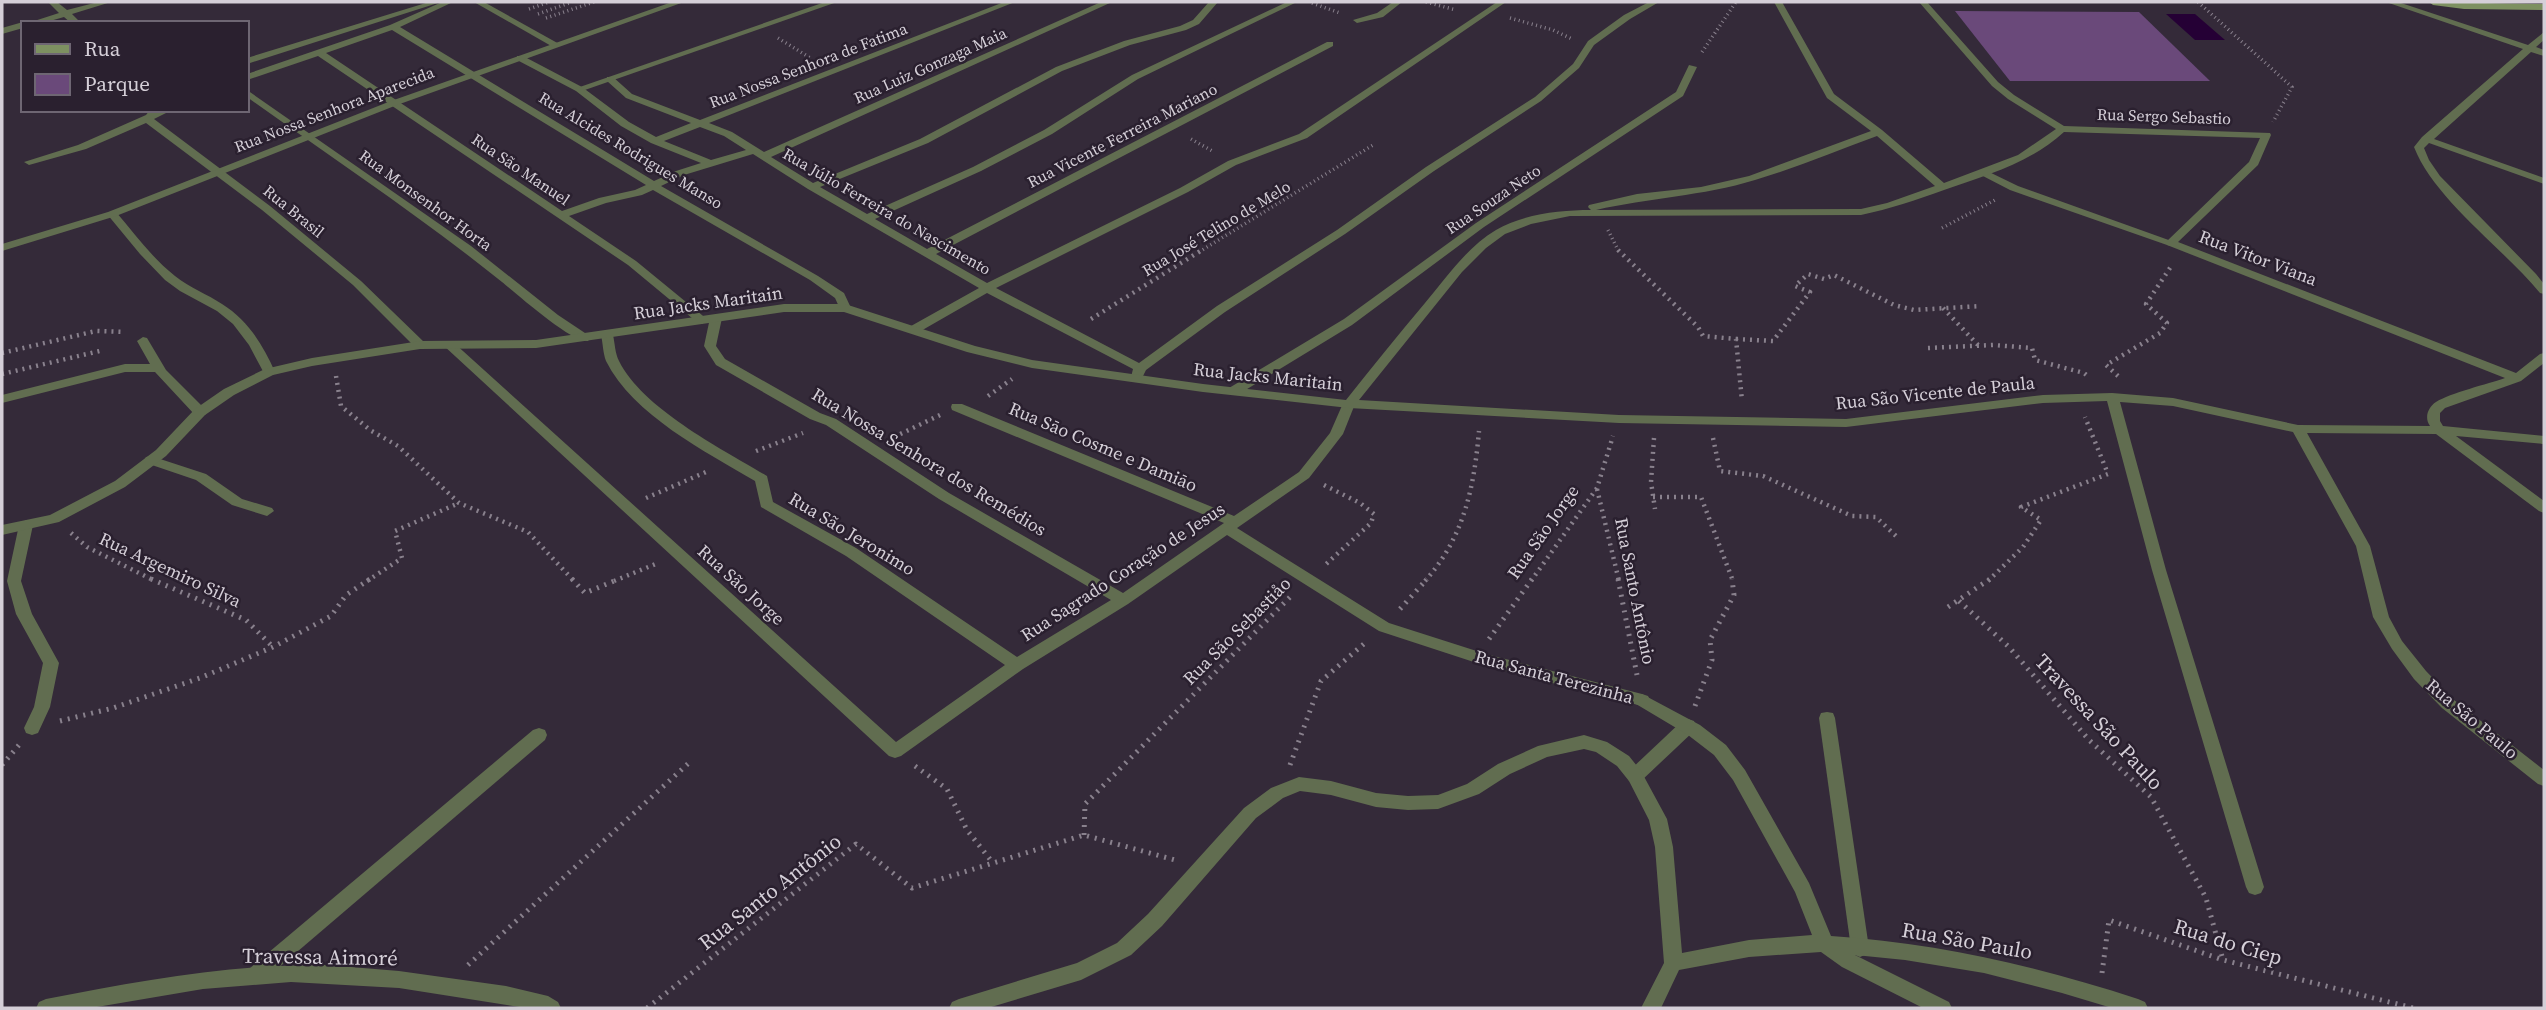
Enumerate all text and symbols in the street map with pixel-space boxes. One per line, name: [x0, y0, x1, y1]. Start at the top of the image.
street label: Rua Nossa Senhora de Fatima: [706, 17, 911, 113]
legend: [21, 21, 248, 112]
street label: Rua Luiz Gonzaga Maia: [850, 21, 1011, 109]
text: Rua: [84, 34, 121, 63]
street label: Rua Nossa Senhora Aparecida: [231, 60, 438, 157]
text: Parque: [84, 69, 150, 98]
street label: Rua Vicente Ferreira Mariano: [1023, 77, 1221, 193]
street label: Rua Alcides Rodrigues Manso: [535, 86, 727, 214]
street label: Rua Sergo Sebastio: [2097, 103, 2232, 129]
street label: Rua São Manuel: [468, 128, 575, 210]
street label: Rua Júlio Ferreira do Nascimento: [779, 142, 995, 280]
street label: Rua Monsenhor Horta: [355, 144, 498, 256]
street label: Rua Souza Neto: [1441, 159, 1545, 239]
street label: Rua José Telino de Melo: [1138, 175, 1294, 281]
street label: Rua Brasil: [259, 180, 329, 243]
street label: Rua Vitor Viana: [2195, 223, 2322, 292]
street label: Rua Jacks Maritain: [632, 280, 784, 325]
street label: Rua Jacks Maritain: [1192, 356, 1344, 397]
street label: Rua São Vicente de Paula: [1834, 370, 2037, 415]
street label: Rua Nossa Senhora dos Remédios: [807, 381, 1051, 542]
street label: Rua Sāo Cosme e Damiāo: [1005, 396, 1201, 498]
street label: Rua São Jorge: [1501, 480, 1584, 584]
street label: Rua São Jeronimo: [784, 486, 920, 581]
street label: Rua Sagrado Coração de Jesus: [1016, 496, 1230, 647]
street label: Rua Santo Antônio: [1609, 515, 1662, 667]
street label: Rua Argemiro Silva: [95, 526, 246, 614]
street label: Rua São Jorge: [692, 539, 791, 631]
street label: Rua São Sebastiåo: [1177, 571, 1296, 690]
street label: Rua Santa Terezinha: [1472, 643, 1637, 710]
street label: Travessa São Paulo: [2029, 647, 2170, 796]
street label: Rua São Paulo: [2421, 673, 2524, 765]
street label: Rua Santo Antônio: [692, 827, 847, 957]
street label: Rua do Ciep: [2170, 911, 2286, 972]
street label: Rua São Paulo: [1899, 915, 2035, 966]
street label: Travessa Aimoré: [242, 941, 398, 972]

